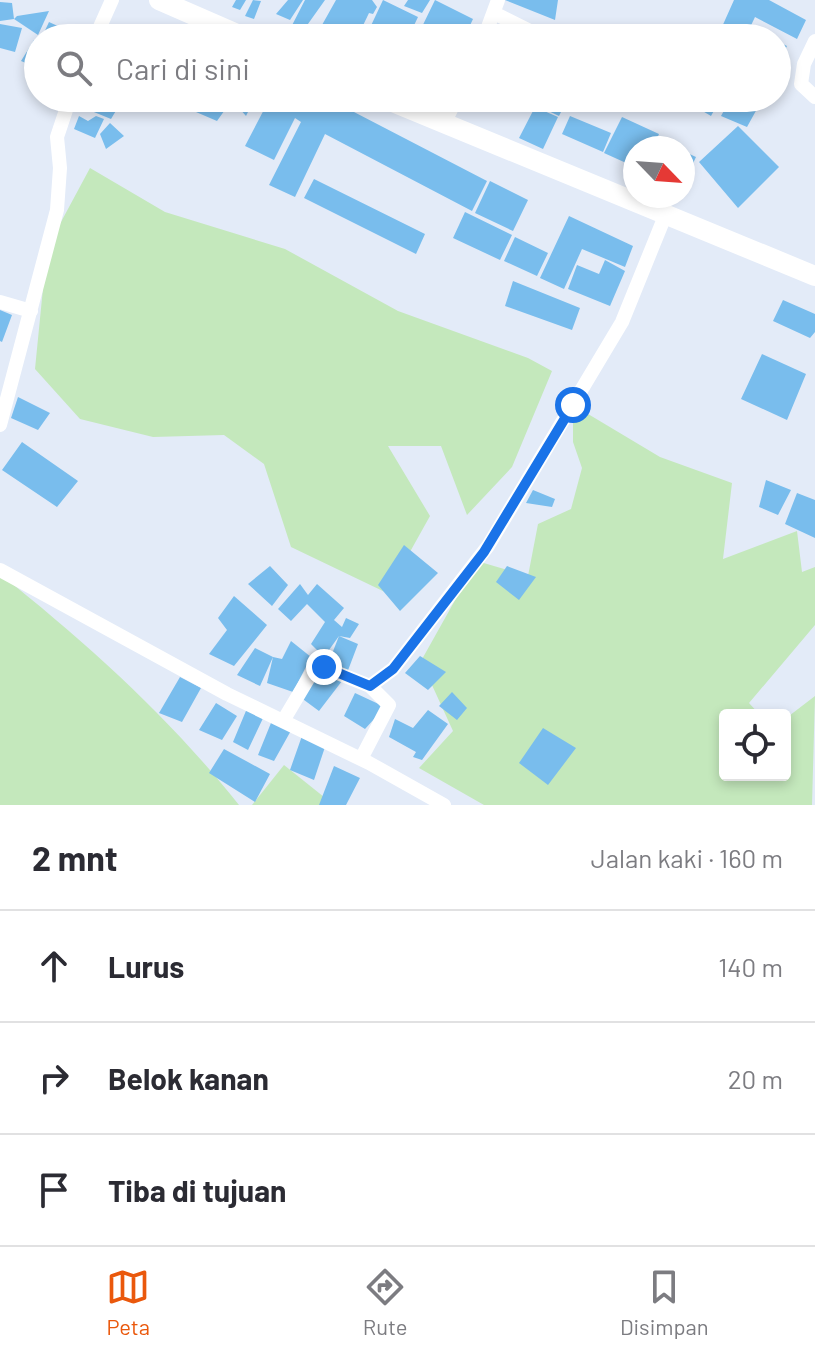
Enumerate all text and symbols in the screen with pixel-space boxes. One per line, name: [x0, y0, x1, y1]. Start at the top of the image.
search box: [24, 24, 791, 112]
icon: search: [52, 46, 96, 90]
text: Cari di sini: [116, 50, 250, 86]
north arrow: [623, 136, 695, 208]
route start: [555, 387, 591, 423]
route end: [306, 649, 342, 685]
map controls: [719, 709, 791, 781]
button: locate: [719, 709, 791, 781]
text: 2 mnt: [32, 837, 118, 878]
text: Jalan kaki · 160 m: [591, 842, 783, 873]
icon: ahead: [32, 944, 76, 988]
text: Lurus: [108, 948, 184, 984]
text: 140 m: [718, 951, 783, 982]
icon: right: [32, 1056, 76, 1100]
text: Belok kanan: [108, 1060, 269, 1096]
text: 20 m: [728, 1063, 783, 1094]
icon: arrive: [32, 1168, 76, 1212]
text: Tiba di tujuan: [108, 1172, 286, 1208]
tab: Peta: [106, 1265, 150, 1339]
tab: Rute: [363, 1265, 407, 1339]
tab: Disimpan: [620, 1265, 709, 1339]

